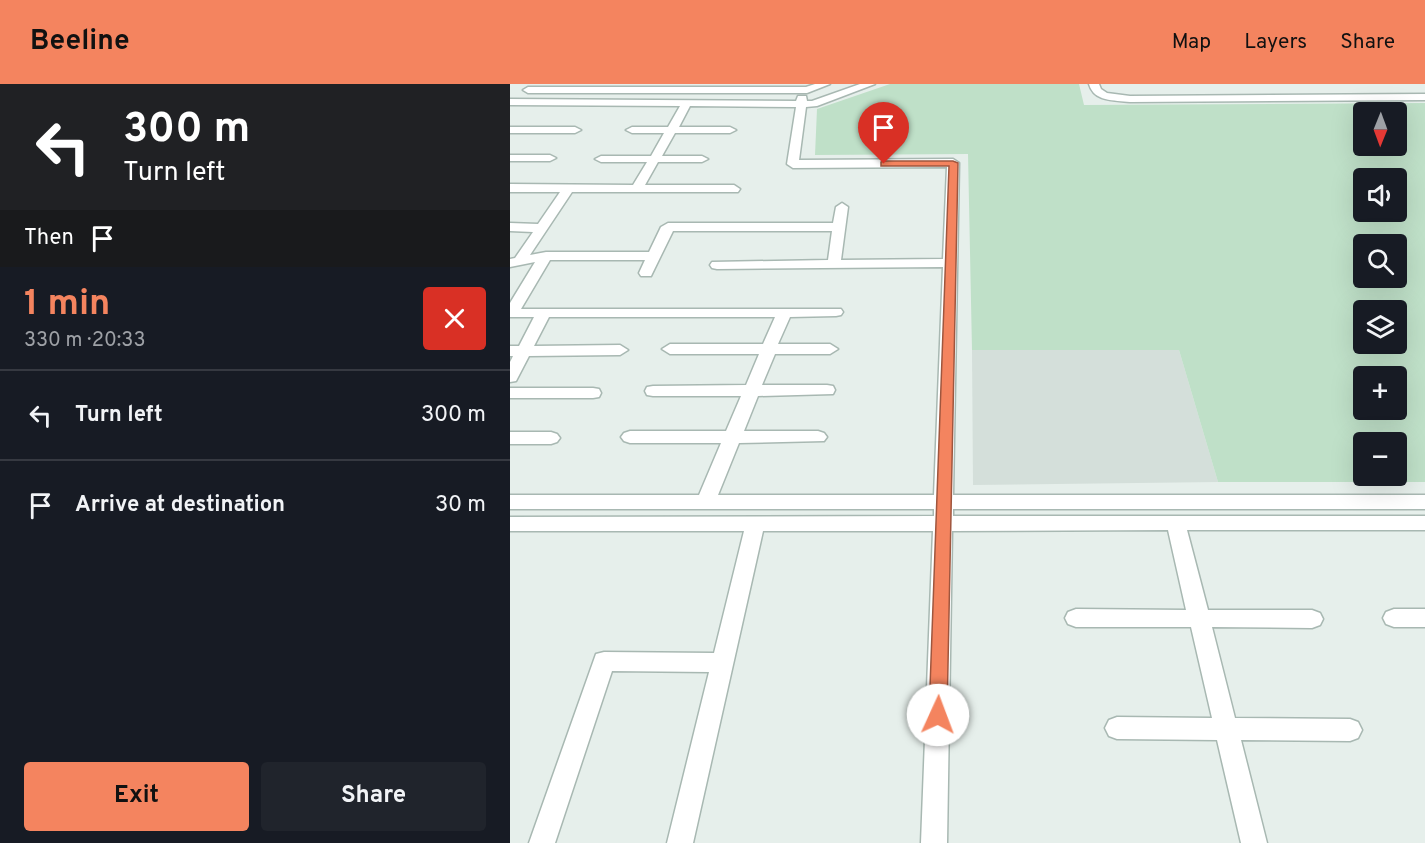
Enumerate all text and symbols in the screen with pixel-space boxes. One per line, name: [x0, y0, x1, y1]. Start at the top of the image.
text: Beeline: [30, 24, 130, 60]
text: Map: [1172, 29, 1211, 56]
text: Layers: [1244, 29, 1307, 56]
text: Share: [1340, 29, 1395, 56]
pin: [858, 102, 909, 164]
north arrow: [1353, 102, 1407, 156]
map controls: [1353, 102, 1407, 486]
text: 300 m: [123, 104, 250, 157]
icon: left: [24, 108, 102, 186]
icon: arrive: [867, 111, 900, 144]
text: Turn left: [123, 156, 225, 190]
button: sound: [1353, 168, 1407, 222]
icon: arrive: [86, 222, 119, 255]
text: Then: [24, 225, 74, 252]
button: search: [1353, 234, 1407, 288]
text: 1 min: [24, 282, 110, 328]
button: close: [423, 287, 486, 350]
button: layers: [1353, 300, 1407, 354]
text: 330 m · 20:33: [24, 328, 145, 354]
button: +: [1353, 366, 1407, 420]
icon: left: [24, 399, 57, 432]
text: Turn left: [75, 402, 163, 429]
text: 300 m: [421, 402, 486, 429]
button: −: [1353, 432, 1407, 486]
icon: arrive: [24, 489, 57, 522]
text: Arrive at destination: [75, 492, 285, 519]
text: 30 m: [435, 492, 486, 519]
position arrow: [906, 683, 970, 747]
button: Exit: [24, 762, 249, 831]
button: Share: [261, 762, 486, 831]

